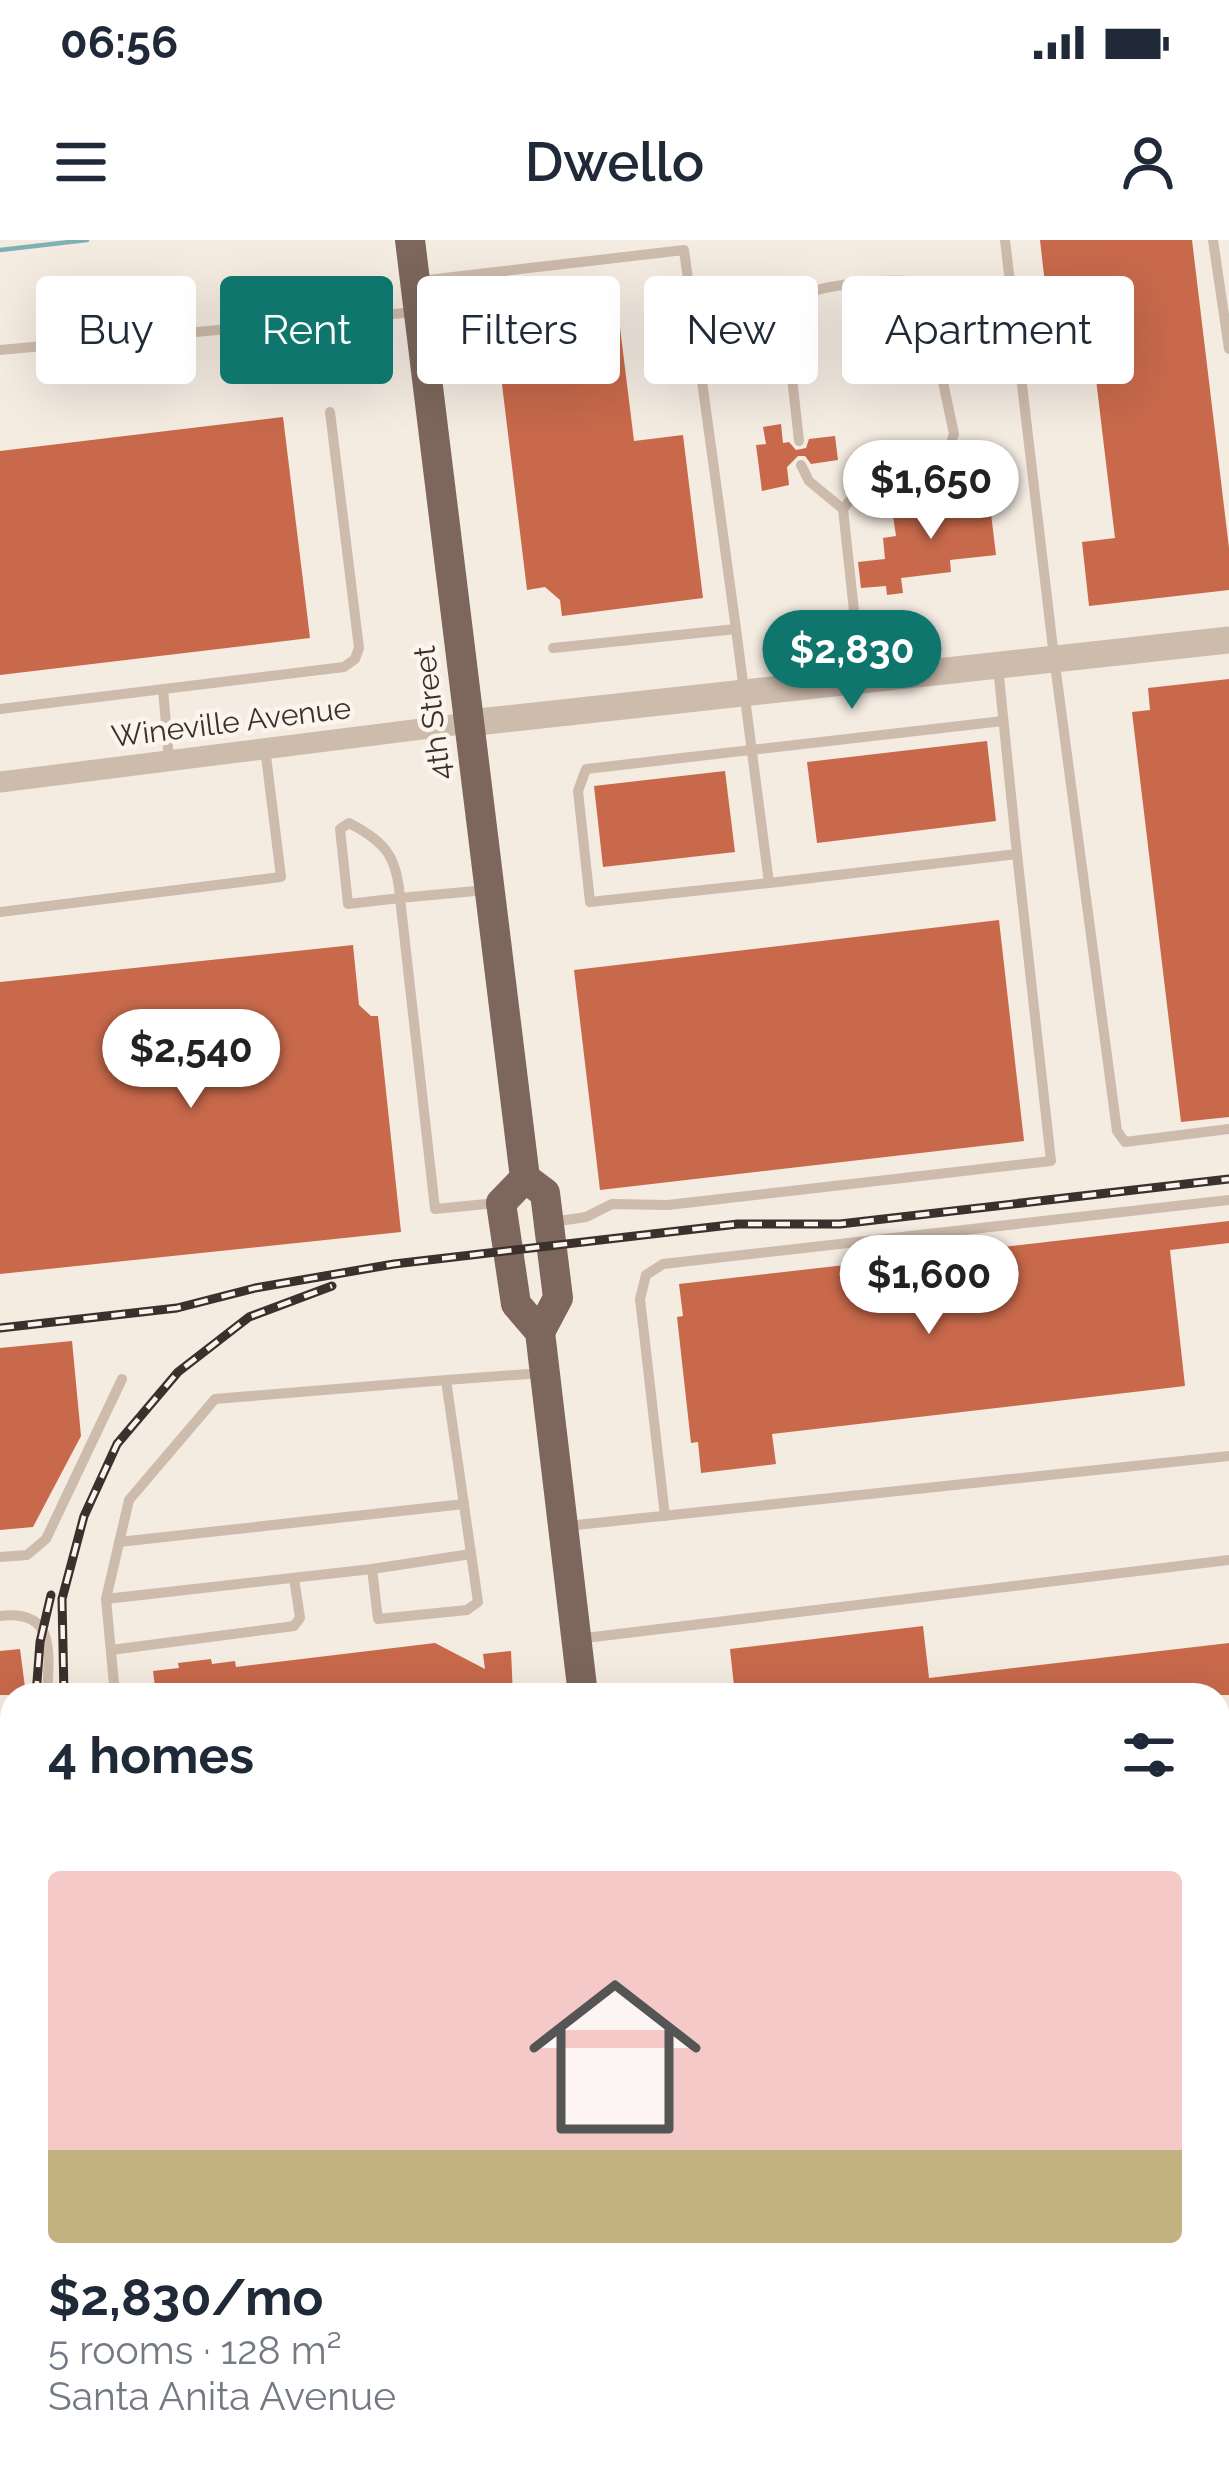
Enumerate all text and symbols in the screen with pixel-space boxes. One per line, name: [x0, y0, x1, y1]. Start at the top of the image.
text: 06:56: [60, 16, 178, 69]
icon: menu: [48, 129, 114, 195]
icon: person: [1115, 129, 1181, 195]
text: Dwello: [525, 130, 704, 194]
chip: Buy: [36, 276, 196, 384]
chip: Rent: [220, 276, 393, 384]
chip: Filters: [417, 276, 620, 384]
chip: New: [644, 276, 818, 384]
chip: Apartment: [842, 276, 1134, 384]
pin: $1,650: [833, 440, 1029, 542]
text: $1,650: [870, 456, 992, 502]
pin: $2,830: [754, 610, 950, 712]
text: $2,830: [789, 626, 915, 672]
street label: 4th Street: [406, 644, 458, 782]
street label: Wineville Avenue: [109, 690, 353, 754]
pin: $2,540: [93, 1009, 289, 1111]
text: $2,540: [129, 1025, 253, 1071]
pin: $1,600: [831, 1235, 1027, 1337]
text: $1,600: [867, 1251, 991, 1297]
icon: filters: [1116, 1722, 1182, 1788]
text: 4 homes: [48, 1725, 254, 1785]
icon: home: [507, 1949, 723, 2165]
text: $2,830/mo: [48, 2267, 323, 2327]
text: 5 rooms · 128 m²: [48, 2327, 342, 2373]
text: Santa Anita Avenue: [48, 2373, 396, 2419]

